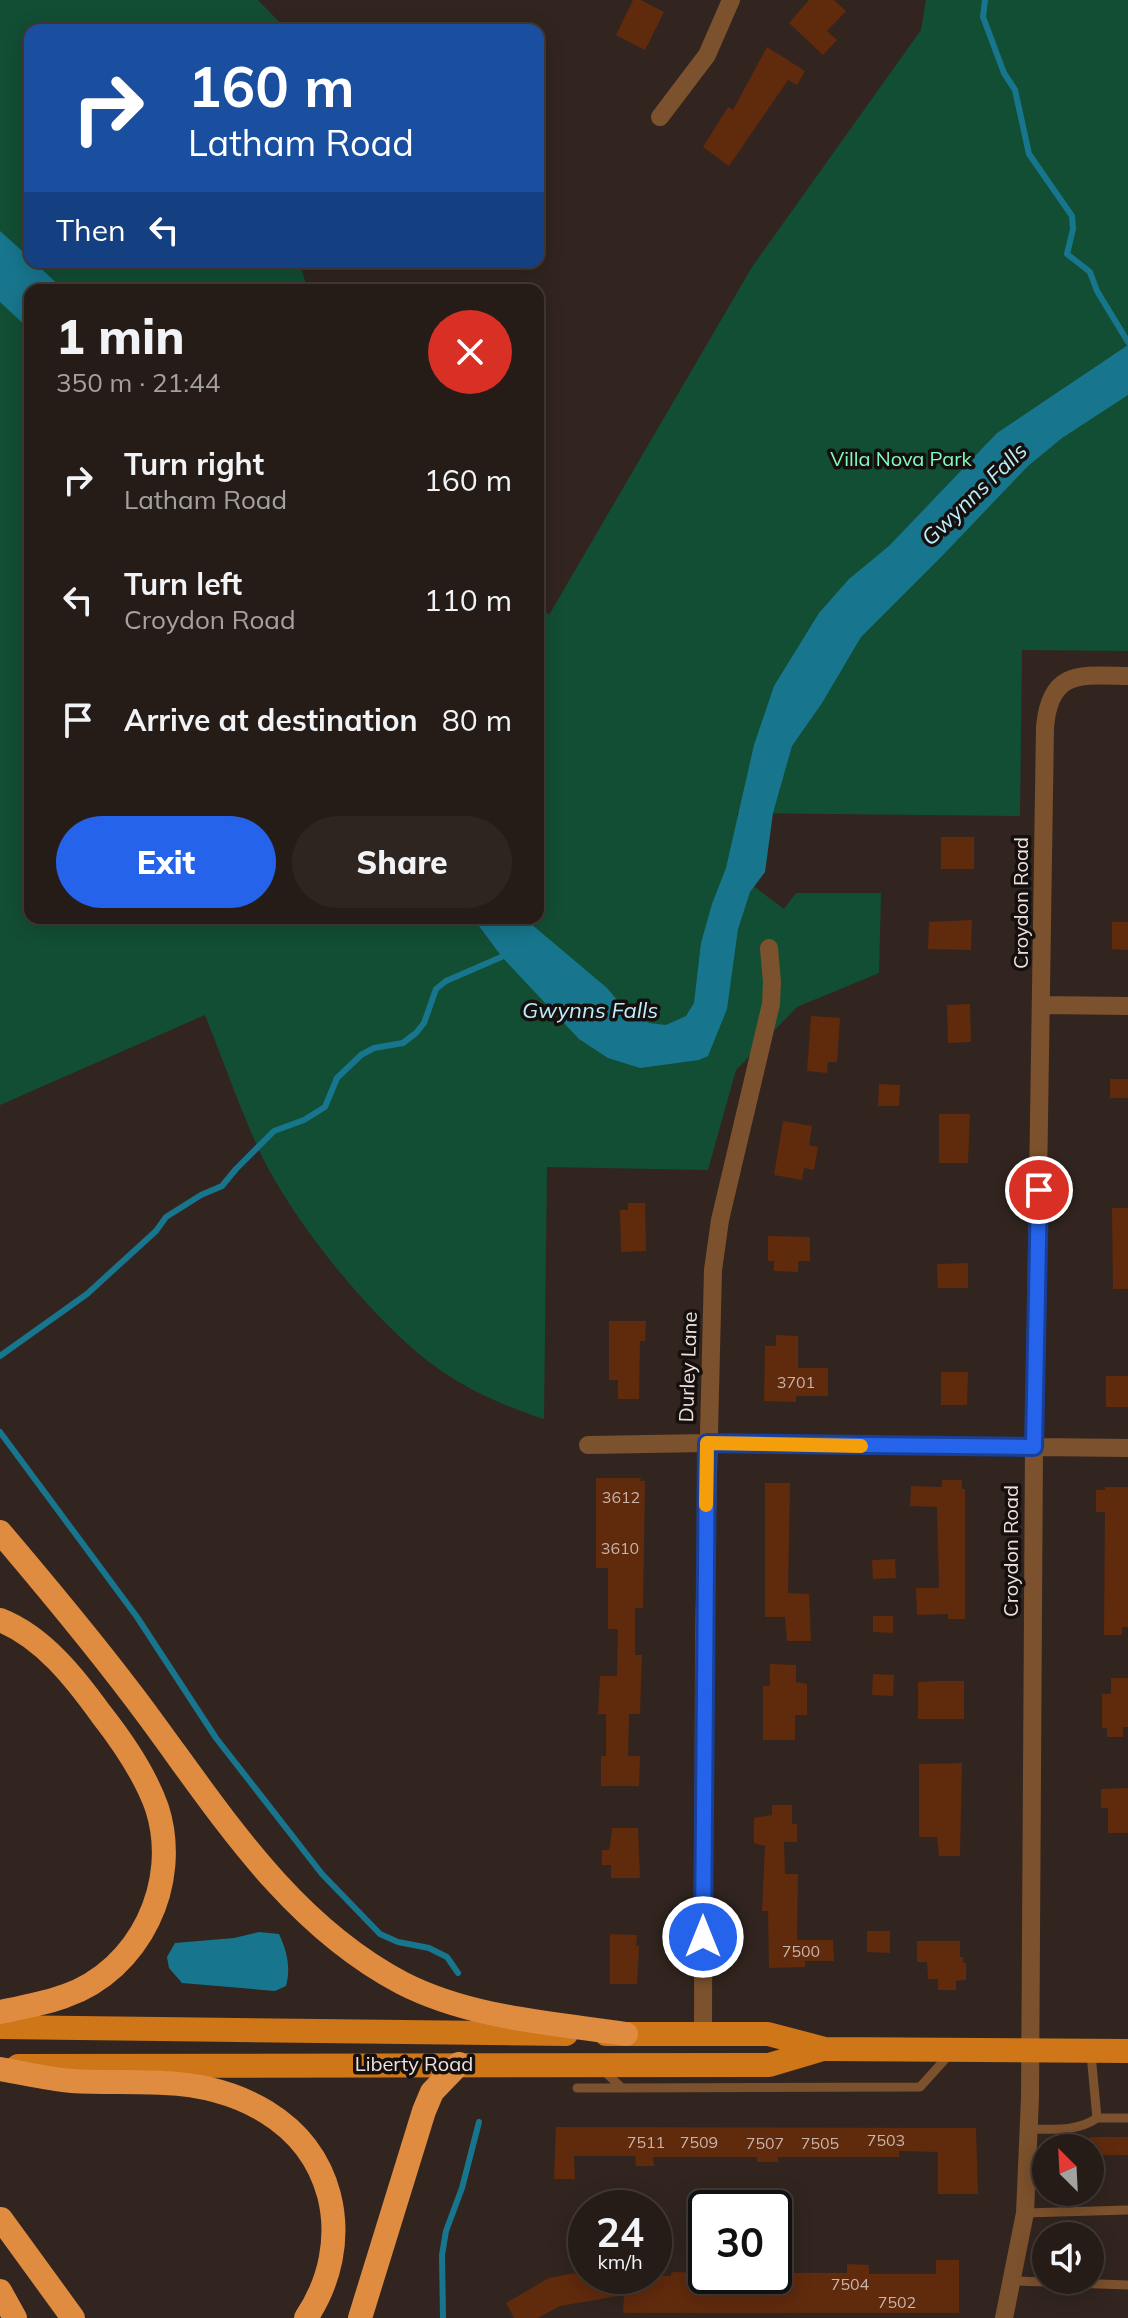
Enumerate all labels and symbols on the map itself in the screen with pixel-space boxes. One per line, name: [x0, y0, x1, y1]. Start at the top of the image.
water label: Gwynns Falls: [915, 437, 1033, 551]
park label: Villa Nova Park: [830, 446, 972, 471]
street label: Croydon Road: [1008, 837, 1033, 969]
water label: Gwynns Falls: [522, 996, 658, 1024]
pin: [1005, 1156, 1073, 1224]
street label: Durley Lane: [673, 1311, 702, 1423]
house number: 3701: [777, 1372, 815, 1392]
street label: Croydon Road: [998, 1485, 1023, 1617]
house number: 3612: [602, 1487, 640, 1507]
house number: 3610: [601, 1538, 639, 1558]
position arrow: [661, 1895, 745, 1979]
house number: 7500: [782, 1941, 820, 1961]
street label: Liberty Road: [355, 2051, 473, 2076]
house number: 7503: [867, 2130, 905, 2150]
house number: 7511: [627, 2132, 665, 2152]
house number: 7509: [680, 2132, 718, 2152]
house number: 7507: [746, 2133, 784, 2153]
house number: 7505: [801, 2133, 839, 2153]
north arrow: [1032, 2134, 1104, 2206]
speed limit sign: 30: [688, 2190, 792, 2294]
house number: 7504: [831, 2274, 870, 2294]
house number: 7502: [878, 2292, 916, 2312]

